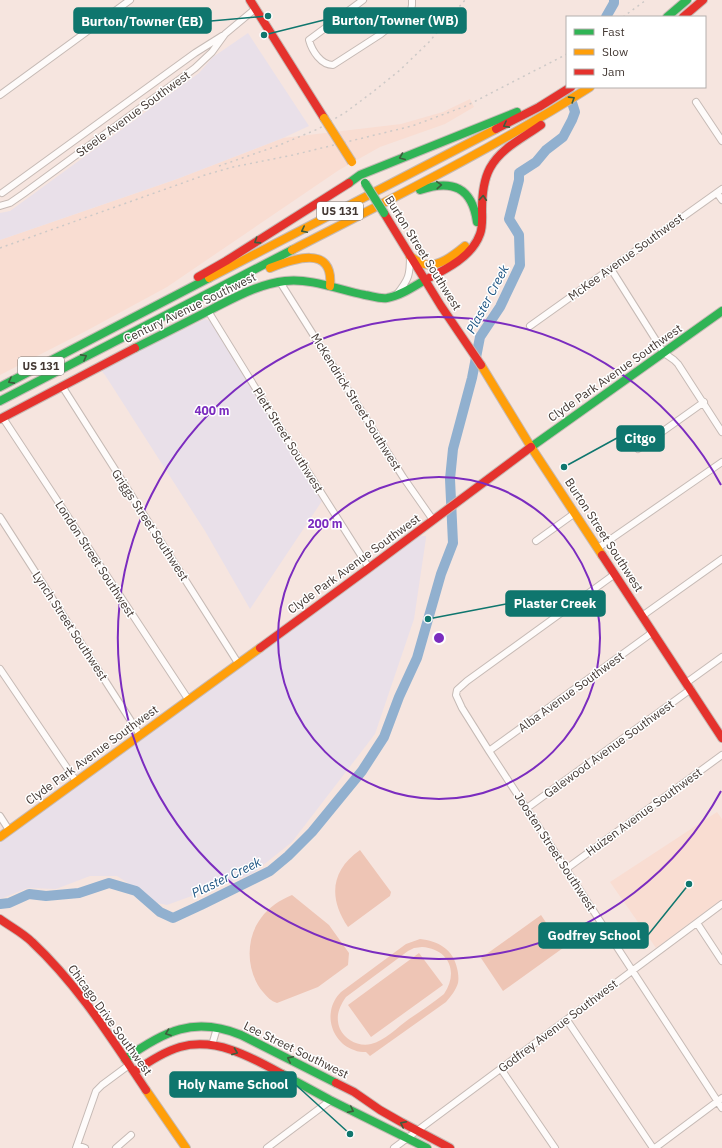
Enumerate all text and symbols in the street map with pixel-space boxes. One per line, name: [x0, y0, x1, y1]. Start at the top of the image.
callout: Burton/Towner (EB): [74, 8, 211, 33]
callout: Burton/Towner (WB): [324, 8, 466, 33]
text: Burton/Towner (WB): [332, 12, 458, 29]
text: Burton/Towner (EB): [81, 13, 203, 30]
legend: [566, 16, 706, 88]
text: Fast: [602, 24, 625, 39]
text: Slow: [602, 44, 628, 59]
text: Jam: [602, 64, 625, 79]
street label: Steele Avenue Southwest: [73, 67, 193, 160]
one-way arrow: [567, 97, 574, 104]
one-way arrow: [503, 120, 510, 127]
one-way arrow: [399, 153, 406, 161]
one-way arrow: [436, 181, 442, 189]
street label: Burton Street Southwest: [382, 193, 465, 313]
one-way arrow: [478, 195, 487, 201]
road number: US 131: [317, 202, 363, 220]
street label: McKee Avenue Southwest: [565, 210, 686, 304]
one-way arrow: [300, 225, 308, 233]
one-way arrow: [254, 236, 261, 244]
water label: Plaster Creek: [462, 262, 513, 337]
street label: Century Avenue Southwest: [121, 269, 258, 346]
street label: Clyde Park Avenue Southwest: [545, 321, 685, 425]
street label: McKendrick Street Southwest: [308, 330, 405, 473]
one-way arrow: [80, 354, 87, 361]
road number: US 131: [18, 357, 64, 375]
one-way arrow: [8, 377, 15, 384]
street label: Plett Street Southwest: [250, 384, 327, 495]
text: 400 m: [194, 403, 230, 418]
callout: Citgo: [617, 426, 664, 451]
text: Citgo: [624, 430, 656, 447]
street label: Griggs Street Southwest: [109, 466, 192, 583]
street label: Burton Street Southwest: [562, 475, 647, 594]
street label: London Street Southwest: [52, 498, 139, 620]
street label: Clyde Park Avenue Southwest: [285, 510, 423, 617]
text: 200 m: [307, 516, 343, 531]
street label: Lynch Street Southwest: [30, 568, 111, 683]
callout: Plaster Creek: [506, 591, 605, 616]
text: Plaster Creek: [514, 595, 597, 612]
centre of rings: [432, 631, 446, 645]
street label: Alba Avenue Southwest: [515, 648, 627, 735]
street label: Galewood Avenue Southwest: [541, 696, 677, 801]
street label: Clyde Park Avenue Southwest: [23, 701, 161, 808]
street label: Huizen Avenue Southwest: [583, 764, 705, 859]
street label: Joosten Street Southwest: [511, 789, 599, 914]
water label: Plaster Creek: [189, 853, 264, 902]
callout: Godfrey School: [539, 923, 648, 948]
text: Godfrey School: [548, 927, 640, 944]
street label: Chicago Drive Southwest: [65, 961, 156, 1078]
street label: Godfrey Avenue Southwest: [495, 976, 620, 1075]
street label: Lee Street Southwest: [241, 1018, 351, 1081]
one-way arrow: [165, 1028, 172, 1036]
one-way arrow: [231, 1047, 238, 1055]
one-way arrow: [287, 1057, 295, 1064]
callout: Holy Name School: [170, 1072, 296, 1097]
text: Holy Name School: [178, 1076, 288, 1093]
one-way arrow: [347, 1105, 354, 1113]
one-way arrow: [400, 1121, 407, 1128]

